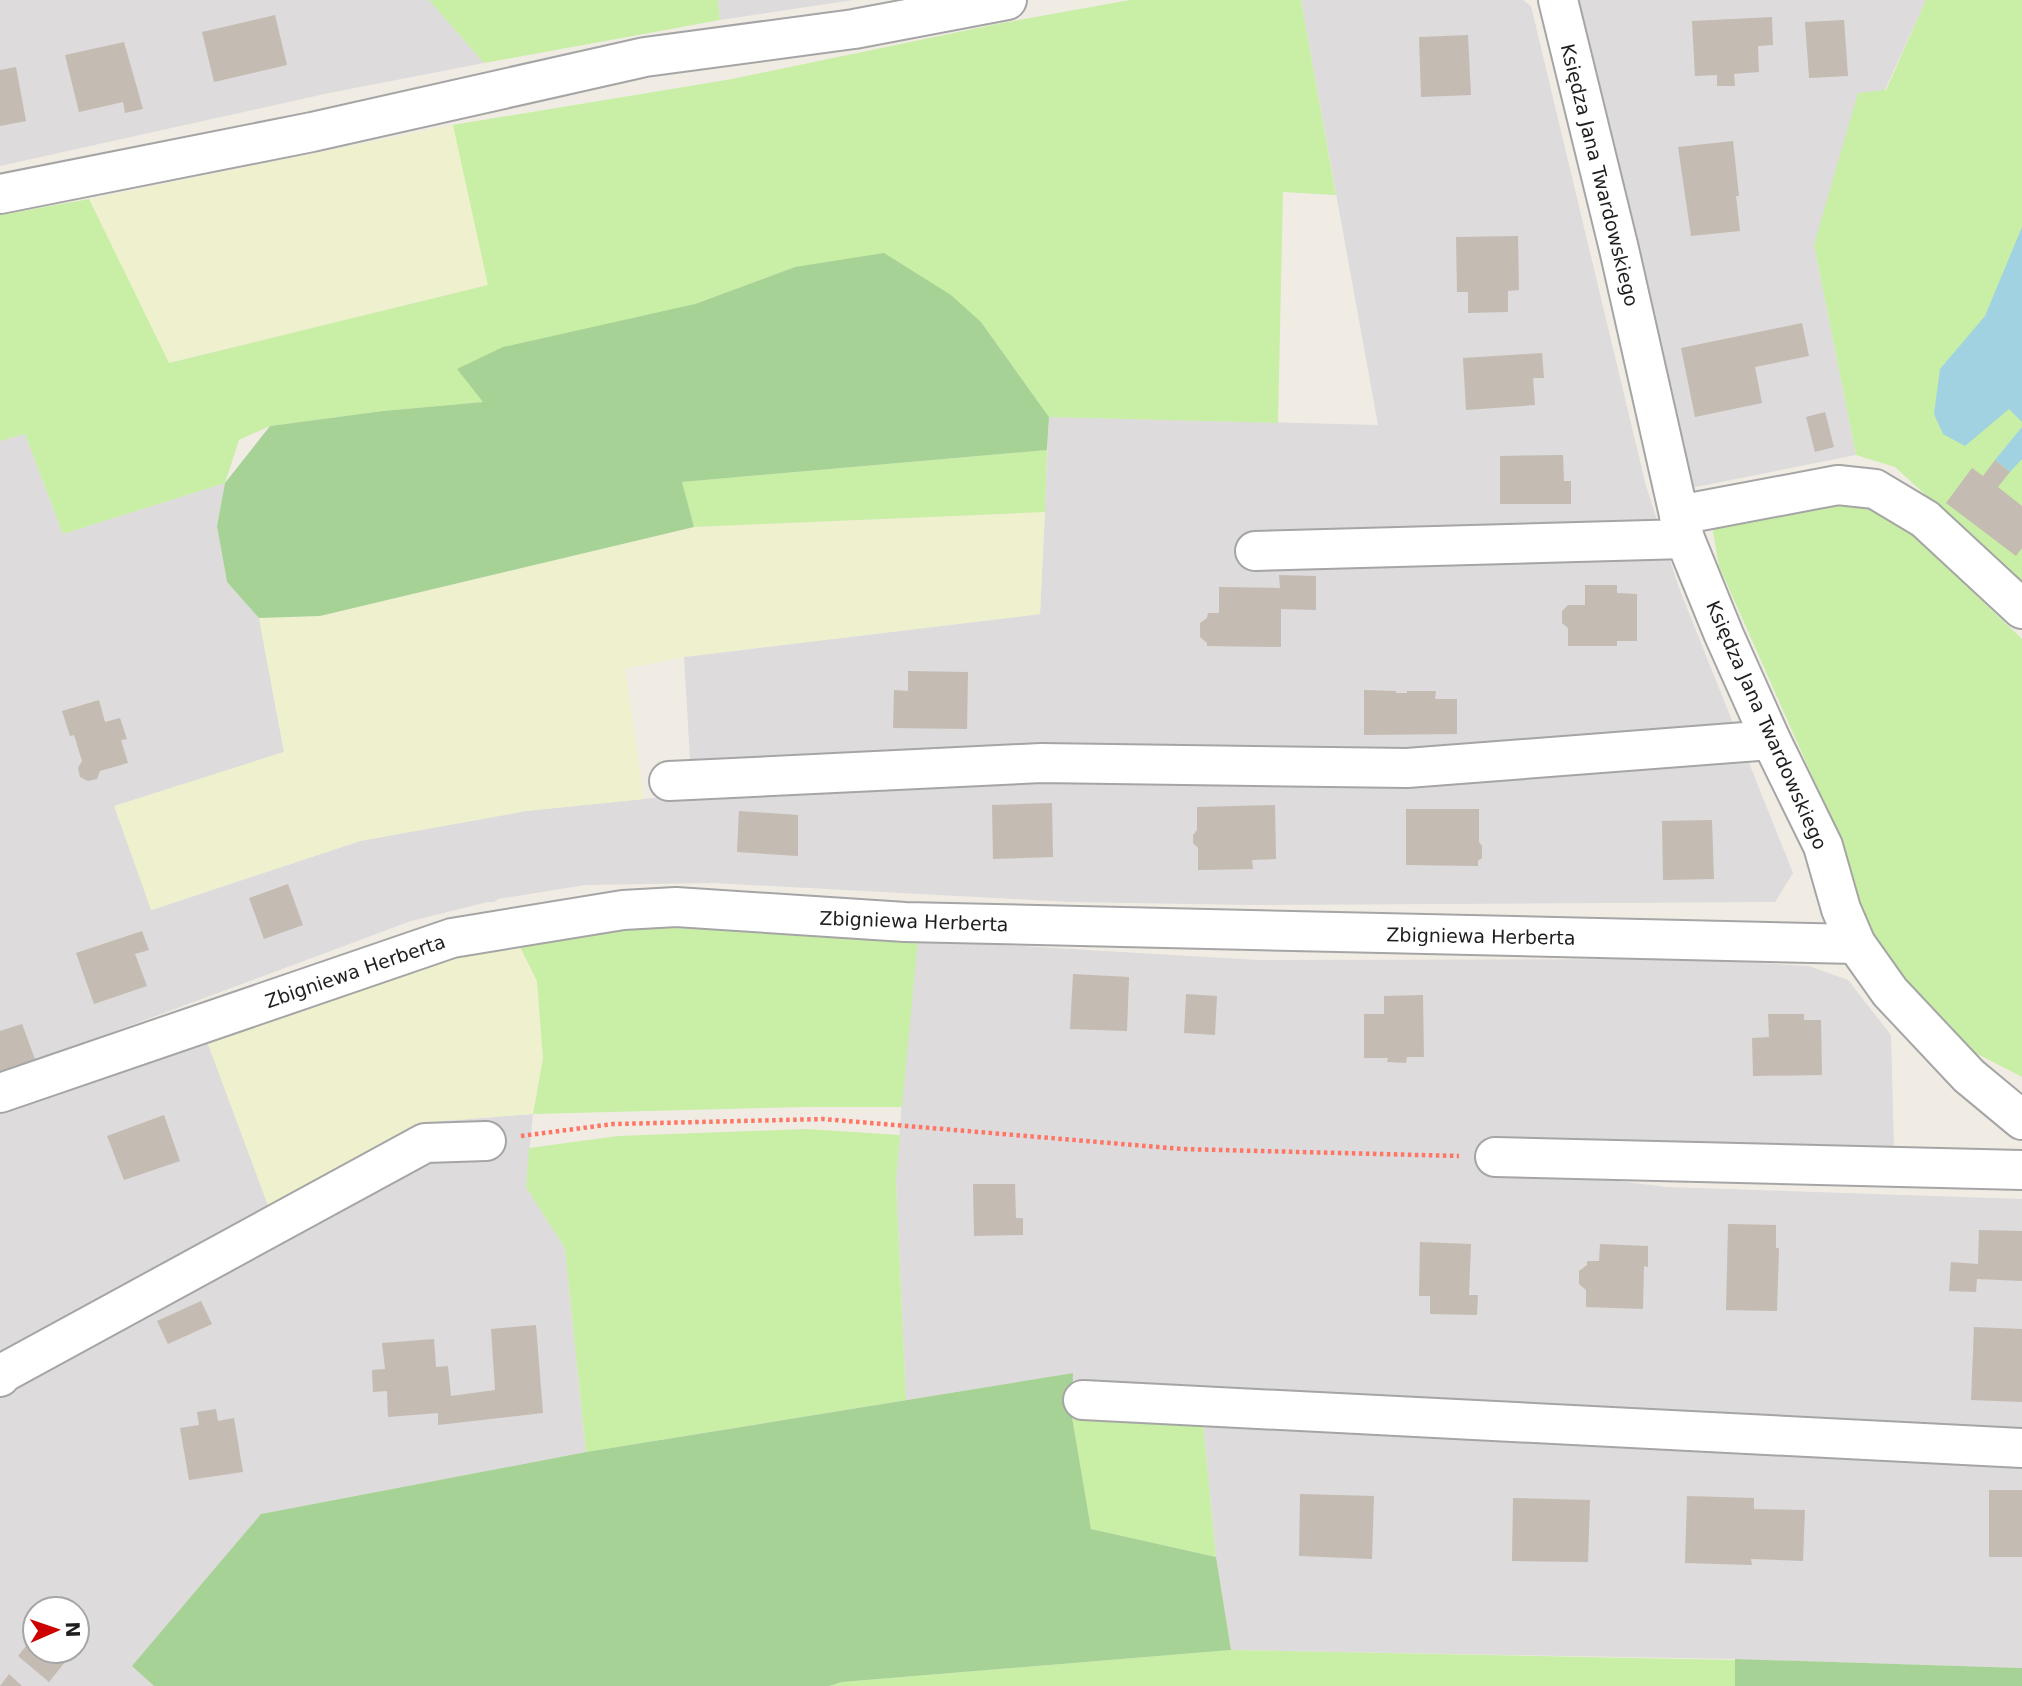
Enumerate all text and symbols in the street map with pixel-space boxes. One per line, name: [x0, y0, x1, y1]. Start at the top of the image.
street label: Księdza Jana Twardowskiego: [1557, 41, 1643, 309]
street label: Księdza Jana Twardowskiego: [1702, 597, 1832, 853]
street label: Zbigniewa Herberta: [819, 907, 1009, 935]
street label: Zbigniewa Herberta: [1386, 923, 1576, 949]
street label: Zbigniewa Herberta: [262, 930, 448, 1012]
north arrow: [21, 1595, 91, 1665]
text: N: [62, 1621, 84, 1638]

